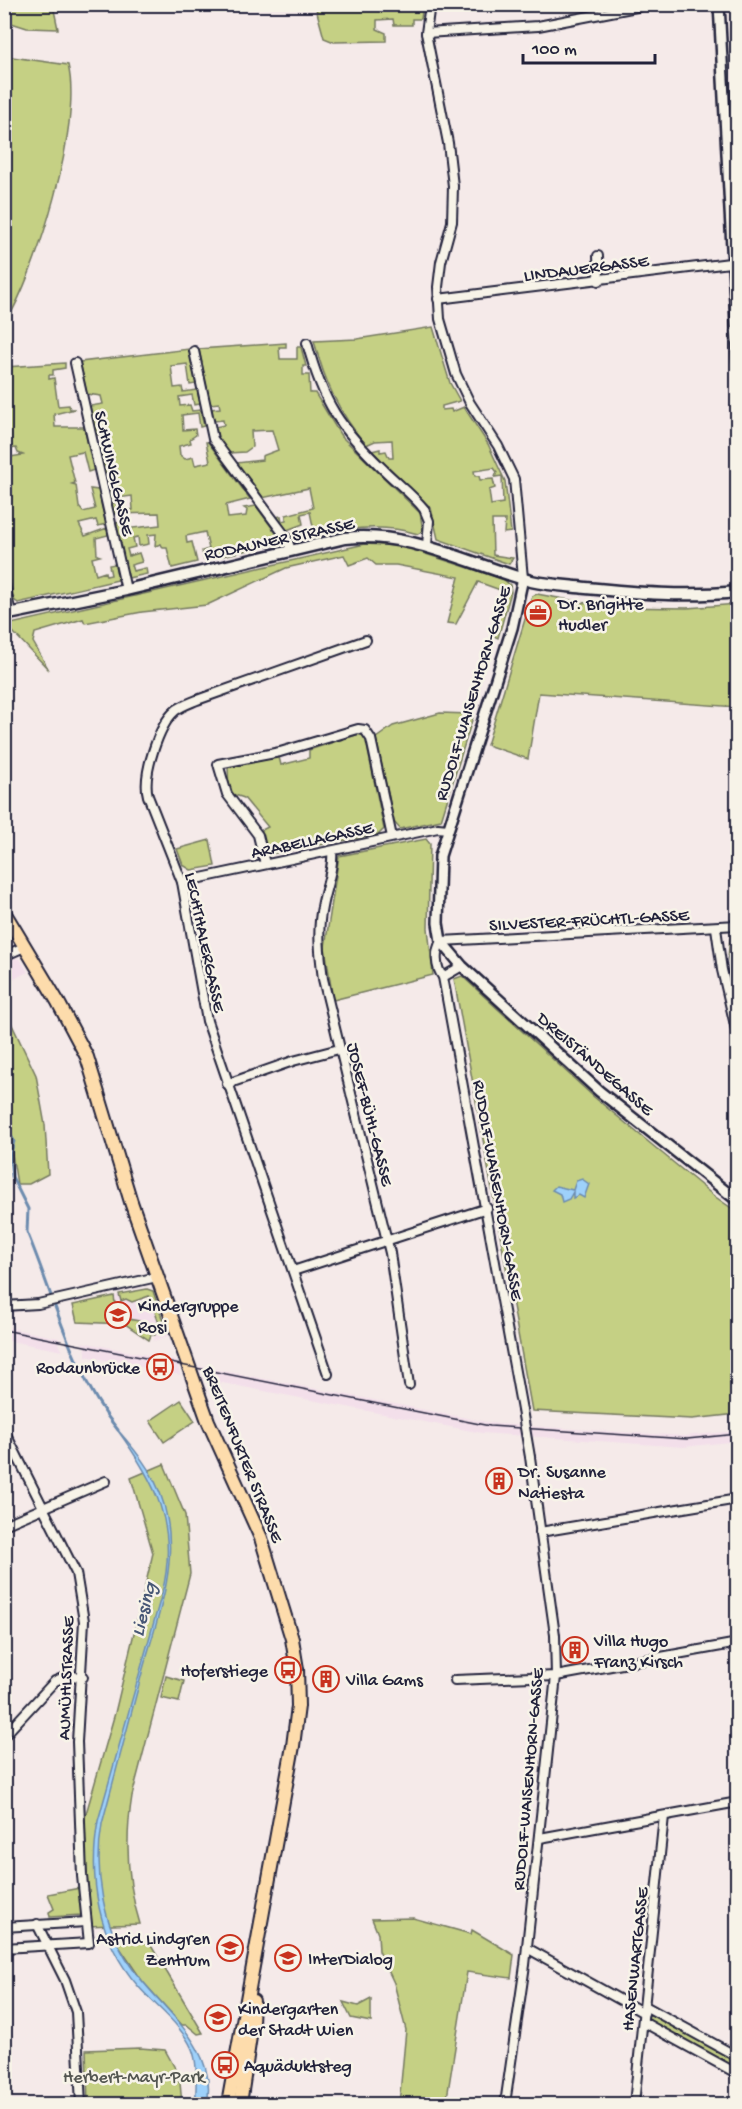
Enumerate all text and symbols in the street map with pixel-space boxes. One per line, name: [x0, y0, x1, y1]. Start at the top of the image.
scale bar: [523, 27, 655, 65]
text: 100 m: [531, 40, 577, 61]
street label: LINDAUERGASSE: [523, 251, 651, 288]
street label: SCHWINGLGASSE: [88, 409, 137, 539]
street label: RODAUNER STRASSE: [203, 514, 357, 567]
street label: RUDOLF-WAISENHORN-GASSE: [432, 583, 517, 804]
place label: Dr. Brigitte Hudler: [557, 595, 644, 637]
office icon: Dr. Brigitte Hudler: [523, 598, 553, 628]
street label: ARABELLAGASSE: [249, 818, 376, 865]
street label: LECHTHALERGASSE: [178, 871, 229, 1015]
street label: SILVESTER-FRÜCHTL-GASSE: [489, 906, 690, 937]
street label: DREISTÄNDEGASSE: [531, 1008, 657, 1122]
street label: JOSEF-BÜHL-GASSE: [341, 1041, 397, 1189]
street label: RUDOLF-WAISENHORN-GASSE: [467, 1079, 526, 1303]
place label: Kindergruppe Rosi: [138, 1297, 239, 1339]
school or university icon: Kindergruppe Rosi: [103, 1300, 133, 1330]
bus stop icon: Rodaunbrücke: [145, 1352, 175, 1382]
place label: Rodaunbrücke: [36, 1359, 141, 1380]
street label: BREITENFURTER STRASSE: [196, 1363, 287, 1547]
place label: Dr. Susanne Natiesta: [517, 1463, 607, 1505]
building icon: Dr. Susanne Natiesta: [484, 1466, 514, 1496]
water label: Liesing: [128, 1579, 164, 1639]
street label: AUMÜHLSTRASSE: [55, 1615, 80, 1740]
place label: Villa Hugo Franz Kirsch: [593, 1632, 683, 1674]
building icon: Villa Hugo Franz Kirsch: [560, 1635, 590, 1665]
bus stop icon: Hoferstiege: [273, 1655, 303, 1685]
place label: Hoferstiege: [181, 1662, 269, 1683]
building icon: Villa Gams: [311, 1664, 341, 1694]
street label: RUDOLF-WAISENHORN-GASSE: [509, 1666, 550, 1891]
place label: Villa Gams: [345, 1671, 424, 1692]
street label: HASENWARTGASSE: [618, 1886, 655, 2032]
place label: Astrid Lindgren Zentrum: [96, 1930, 210, 1972]
school or university icon: Astrid Lindgren Zentrum: [215, 1933, 245, 1963]
school or university icon: InterDialog: [273, 1943, 303, 1973]
place label: InterDialog: [308, 1950, 393, 1971]
place label: Kindergarten der Stadt Wien: [238, 2000, 354, 2042]
school or university icon: Kindergarten der Stadt Wien: [203, 2003, 233, 2033]
bus stop icon: Aquäduktsteg: [210, 2050, 240, 2080]
place label: Aquäduktsteg: [244, 2057, 352, 2078]
park label: Herbert-Mayr-Park: [63, 2068, 207, 2089]

